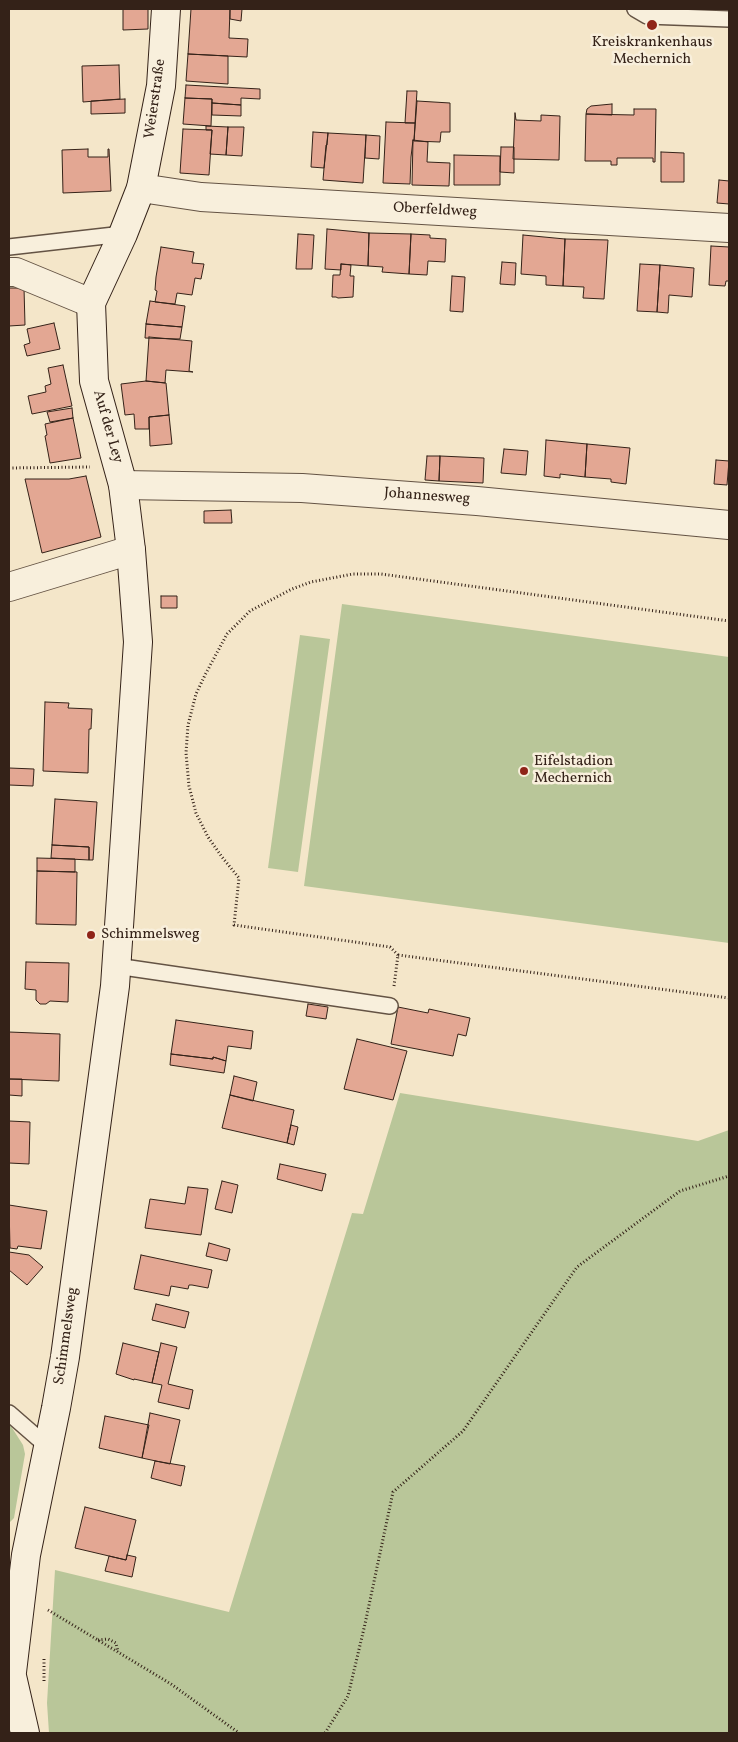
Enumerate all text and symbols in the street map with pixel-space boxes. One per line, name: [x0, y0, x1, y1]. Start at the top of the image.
marker: Kreiskrankenhaus Mechernich: [645, 18, 659, 32]
place label: Kreiskrankenhaus Mechernich: [592, 34, 712, 69]
street label: Weierstraße: [141, 58, 171, 140]
street label: Oberfeldweg: [393, 200, 477, 222]
street label: Auf der Ley: [88, 388, 126, 466]
street label: Johannesweg: [383, 485, 471, 509]
place label: Eifelstadion Mechernich: [534, 753, 613, 788]
marker: Eifelstadion Mechernich: [518, 765, 530, 777]
place label: Schimmelsweg: [101, 926, 200, 944]
marker: Schimmelsweg: [85, 929, 97, 941]
street label: Schimmelsweg: [51, 1286, 83, 1386]

